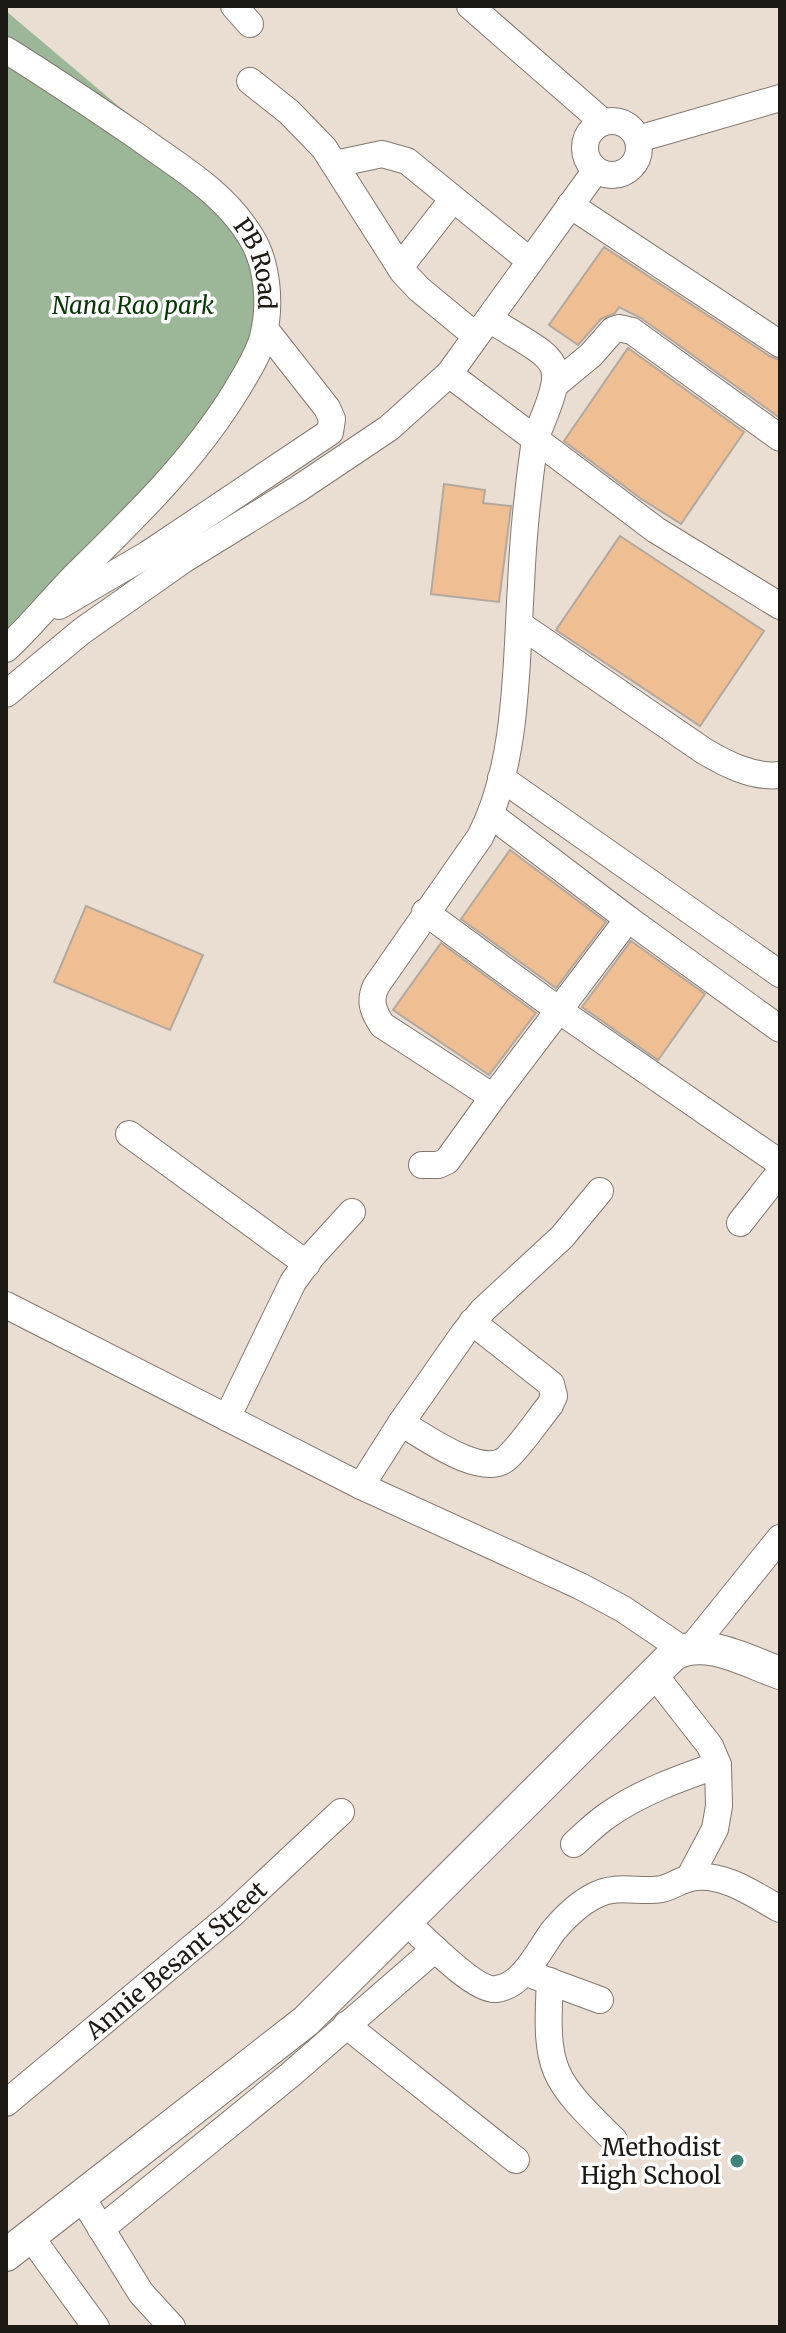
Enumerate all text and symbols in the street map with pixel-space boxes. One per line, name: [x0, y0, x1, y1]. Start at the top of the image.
street label: PB Road: [227, 212, 283, 310]
park label: Nana Rao park: [52, 290, 214, 321]
street label: Annie Besant Street: [78, 1874, 274, 2046]
place label: Methodist High School: [580, 2132, 722, 2191]
marker: Methodist High School: [728, 2152, 746, 2170]

